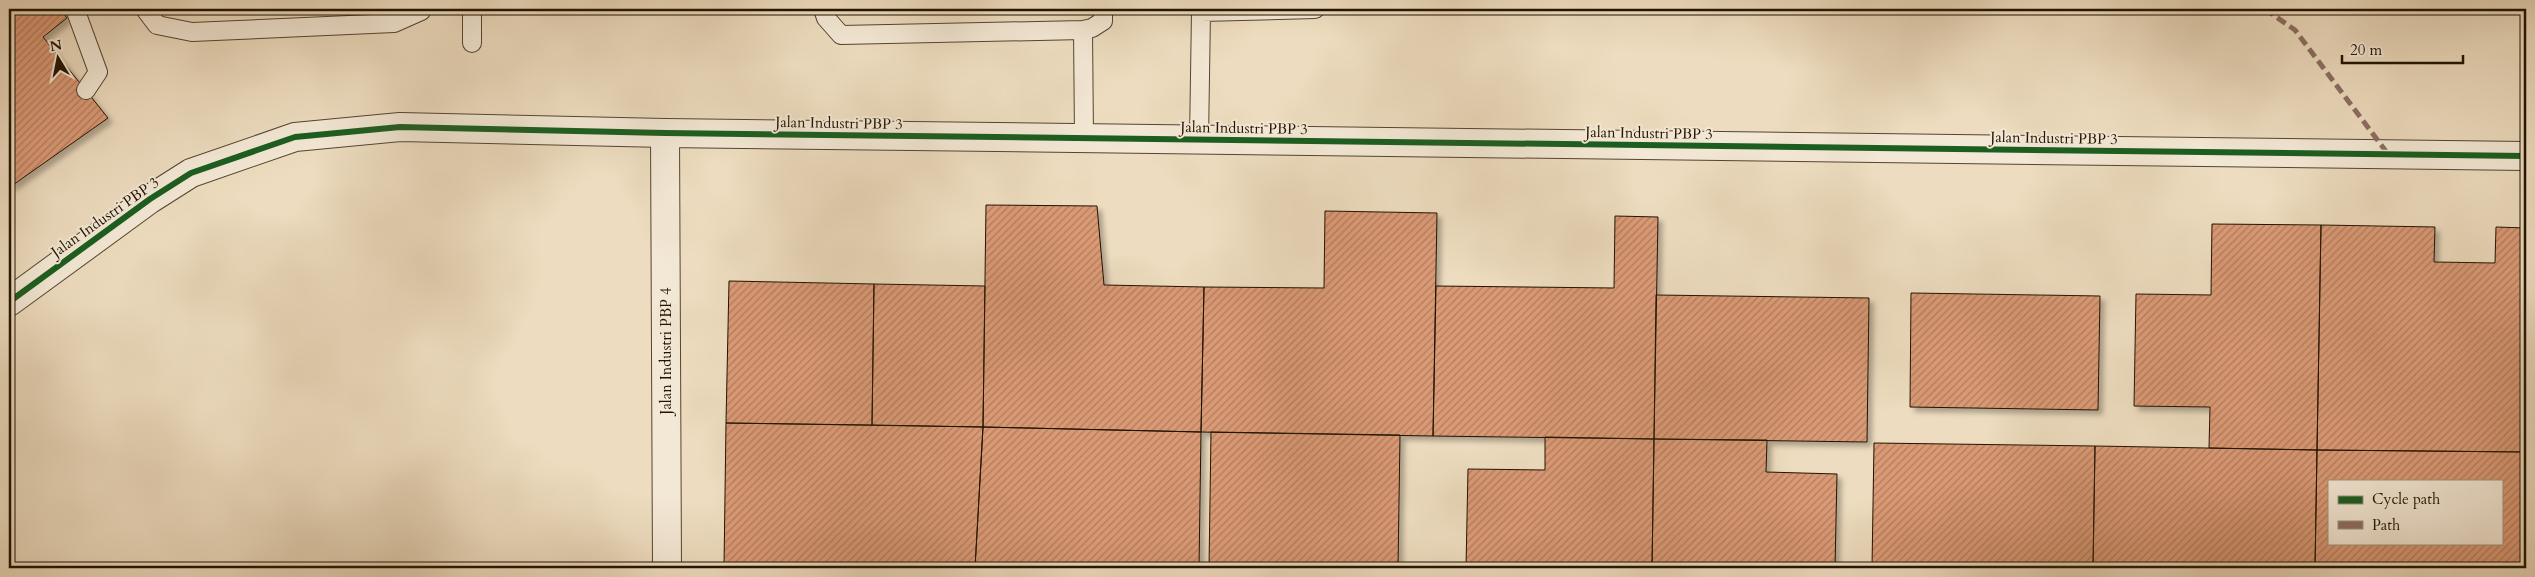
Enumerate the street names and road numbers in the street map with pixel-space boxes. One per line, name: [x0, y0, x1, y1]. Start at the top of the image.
street label: Jalan Industri PBP 3: [773, 112, 903, 134]
street label: Jalan Industri PBP 3: [1178, 117, 1308, 139]
street label: Jalan Industri PBP 3: [1583, 122, 1713, 144]
street label: Jalan Industri PBP 3: [1988, 127, 2118, 149]
street label: Jalan Industri PBP 3: [45, 172, 163, 263]
street label: Jalan Industri PBP 4: [656, 287, 676, 417]

